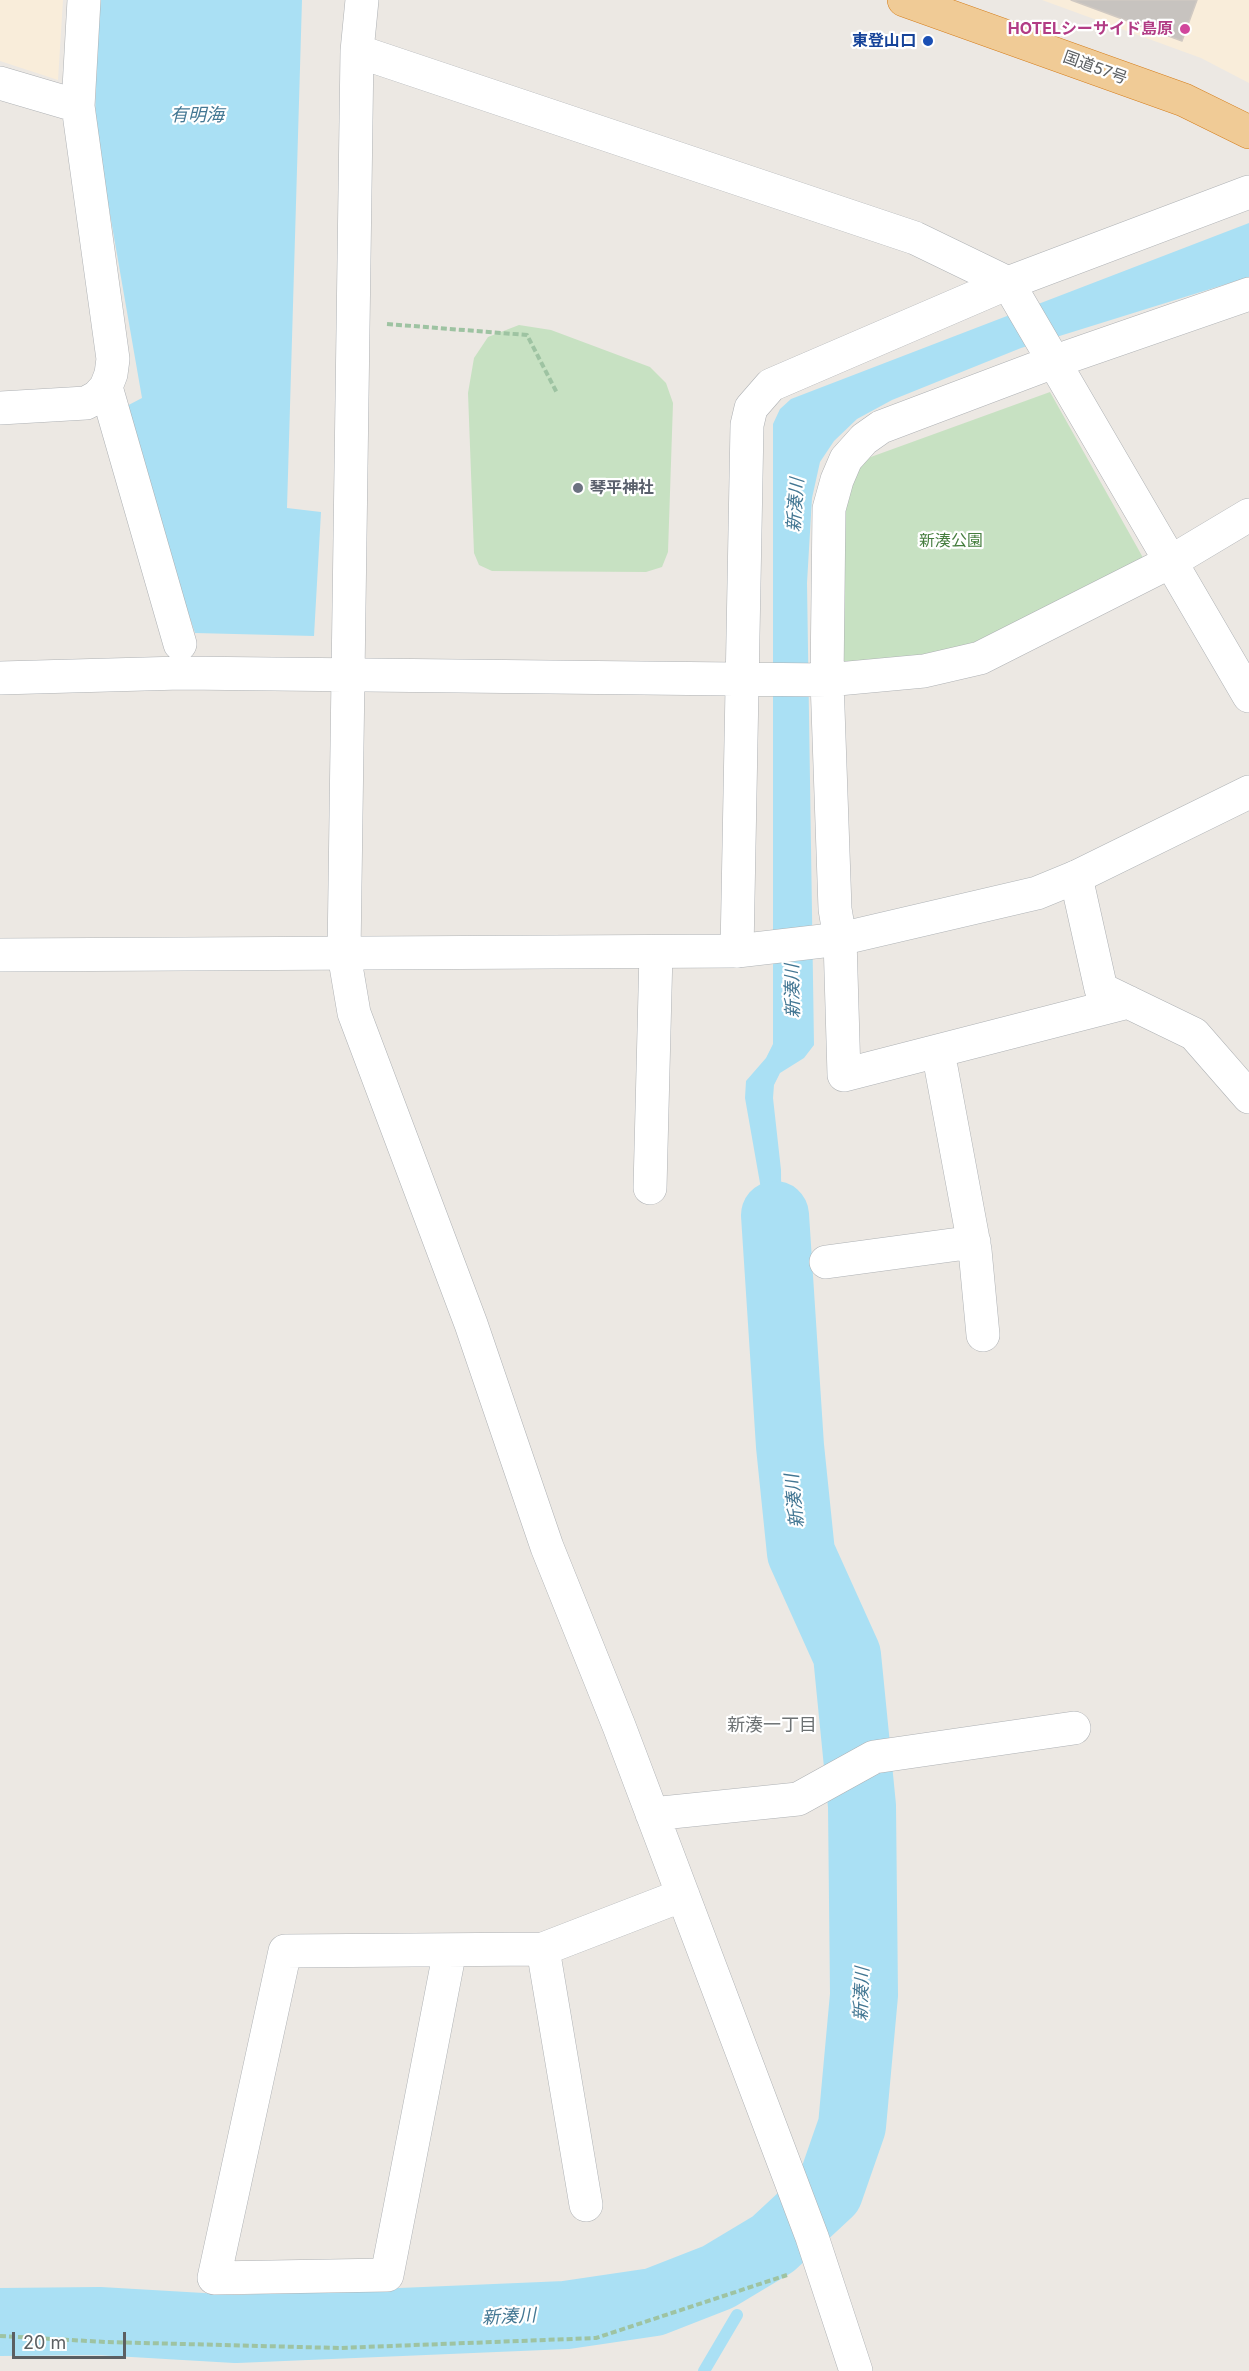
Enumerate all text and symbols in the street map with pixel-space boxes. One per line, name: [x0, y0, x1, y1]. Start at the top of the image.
place label: HOTELシーサイド島原: [1008, 19, 1173, 39]
marker: HOTELシーサイド島原: [1178, 22, 1192, 36]
place label: 東登山口: [852, 31, 916, 51]
marker: 東登山口: [921, 34, 935, 48]
street label: 国道57号: [1060, 48, 1130, 88]
water label: 有明海: [170, 105, 224, 127]
water label: 新湊川: [783, 477, 809, 533]
place label: 琴平神社: [590, 478, 654, 498]
marker: 琴平神社: [571, 481, 585, 495]
park label: 新湊公園: [919, 531, 983, 551]
water label: 新湊川: [782, 964, 804, 1018]
water label: 新湊川: [781, 1473, 809, 1529]
district label: 新湊一丁目: [727, 1715, 817, 1737]
water label: 新湊川: [850, 1967, 874, 2021]
water label: 新湊川: [481, 2305, 537, 2329]
scale bar: [15, 2320, 129, 2358]
text: 20 m: [23, 2332, 66, 2353]

